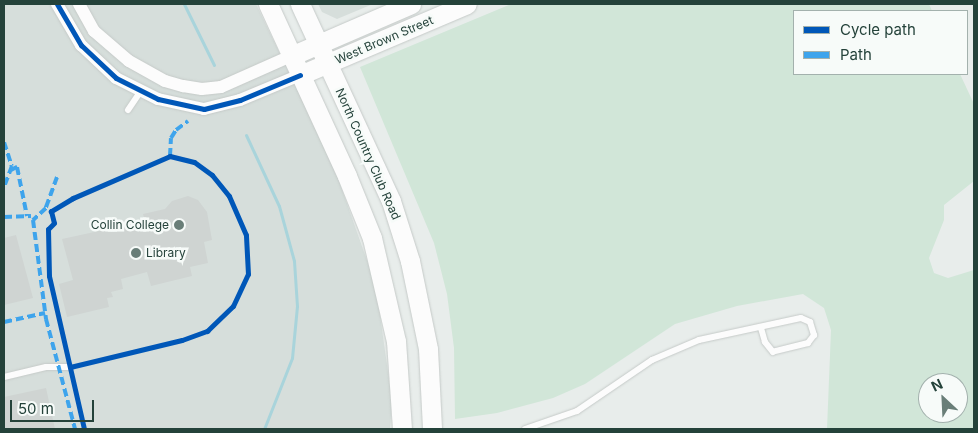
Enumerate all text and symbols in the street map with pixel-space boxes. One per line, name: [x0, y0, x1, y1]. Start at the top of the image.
legend: [793, 10, 968, 75]
street label: West Brown Street: [333, 13, 435, 67]
text: Cycle path: [840, 20, 916, 39]
text: Path: [840, 45, 872, 64]
street label: North Country Club Road: [332, 86, 404, 222]
place label: Collin College: [91, 218, 169, 232]
marker: Collin College: [173, 219, 185, 231]
place label: Library: [146, 246, 186, 260]
marker: Library: [130, 247, 142, 259]
north arrow: [918, 373, 968, 423]
text: N: [928, 375, 945, 395]
scale bar: [12, 390, 96, 422]
text: 50 m: [18, 399, 54, 418]

